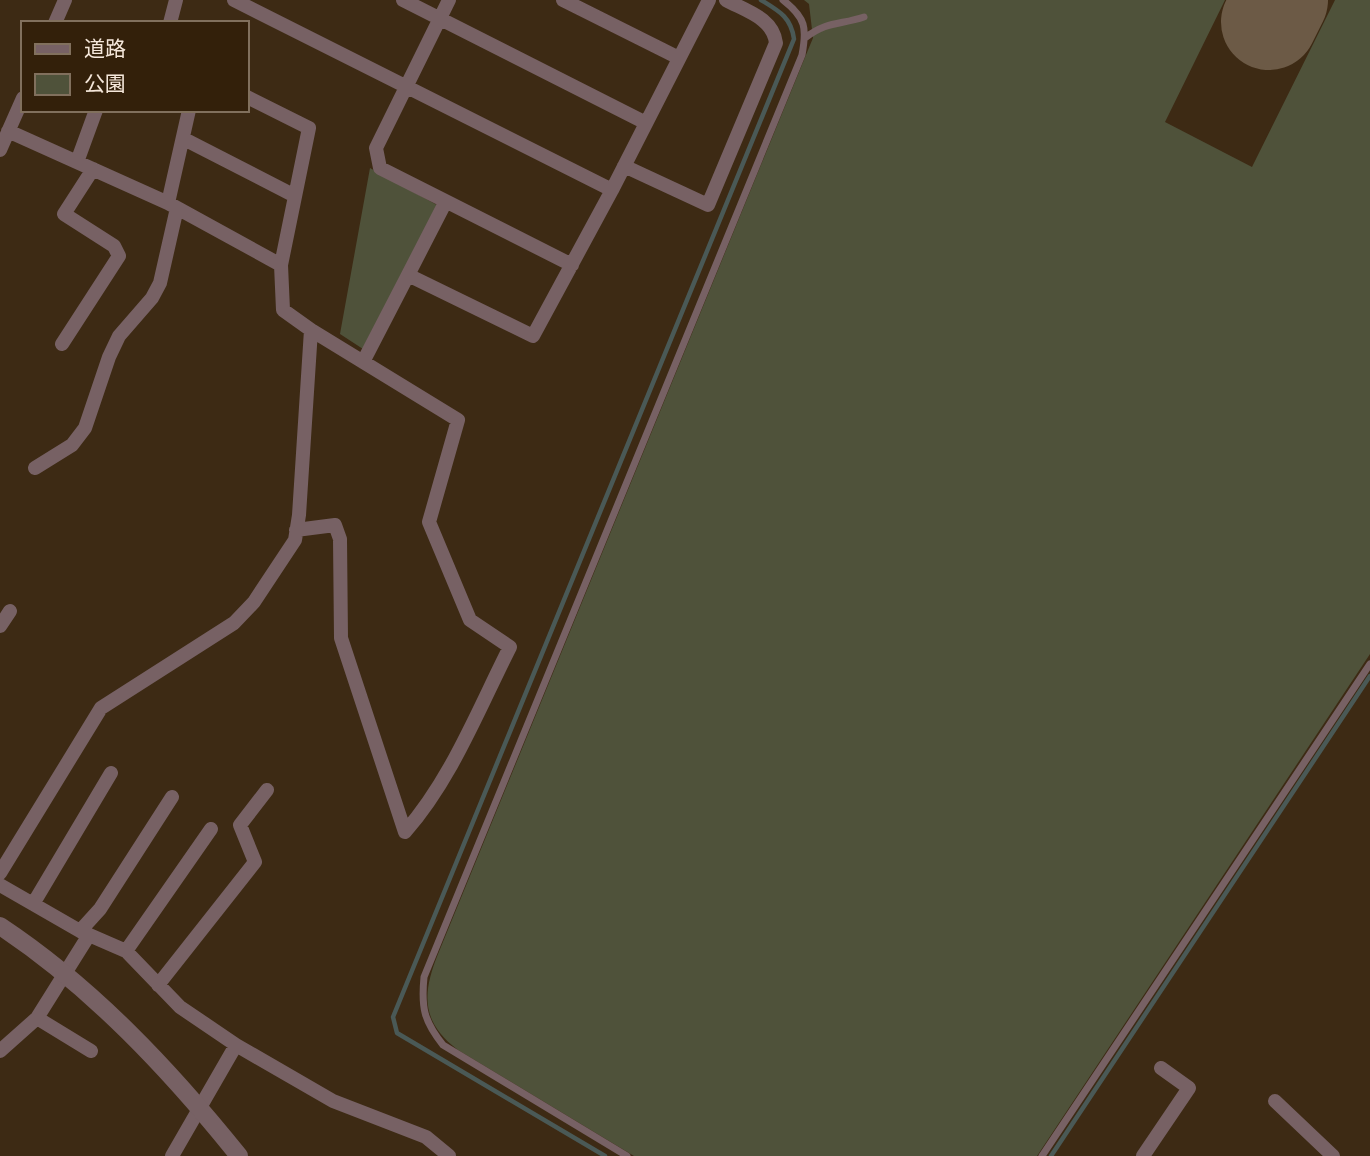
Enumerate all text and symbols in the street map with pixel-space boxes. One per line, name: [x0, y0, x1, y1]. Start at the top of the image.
legend: [21, 21, 248, 112]
text: 道路: [84, 37, 126, 62]
text: 公園: [84, 72, 126, 97]

